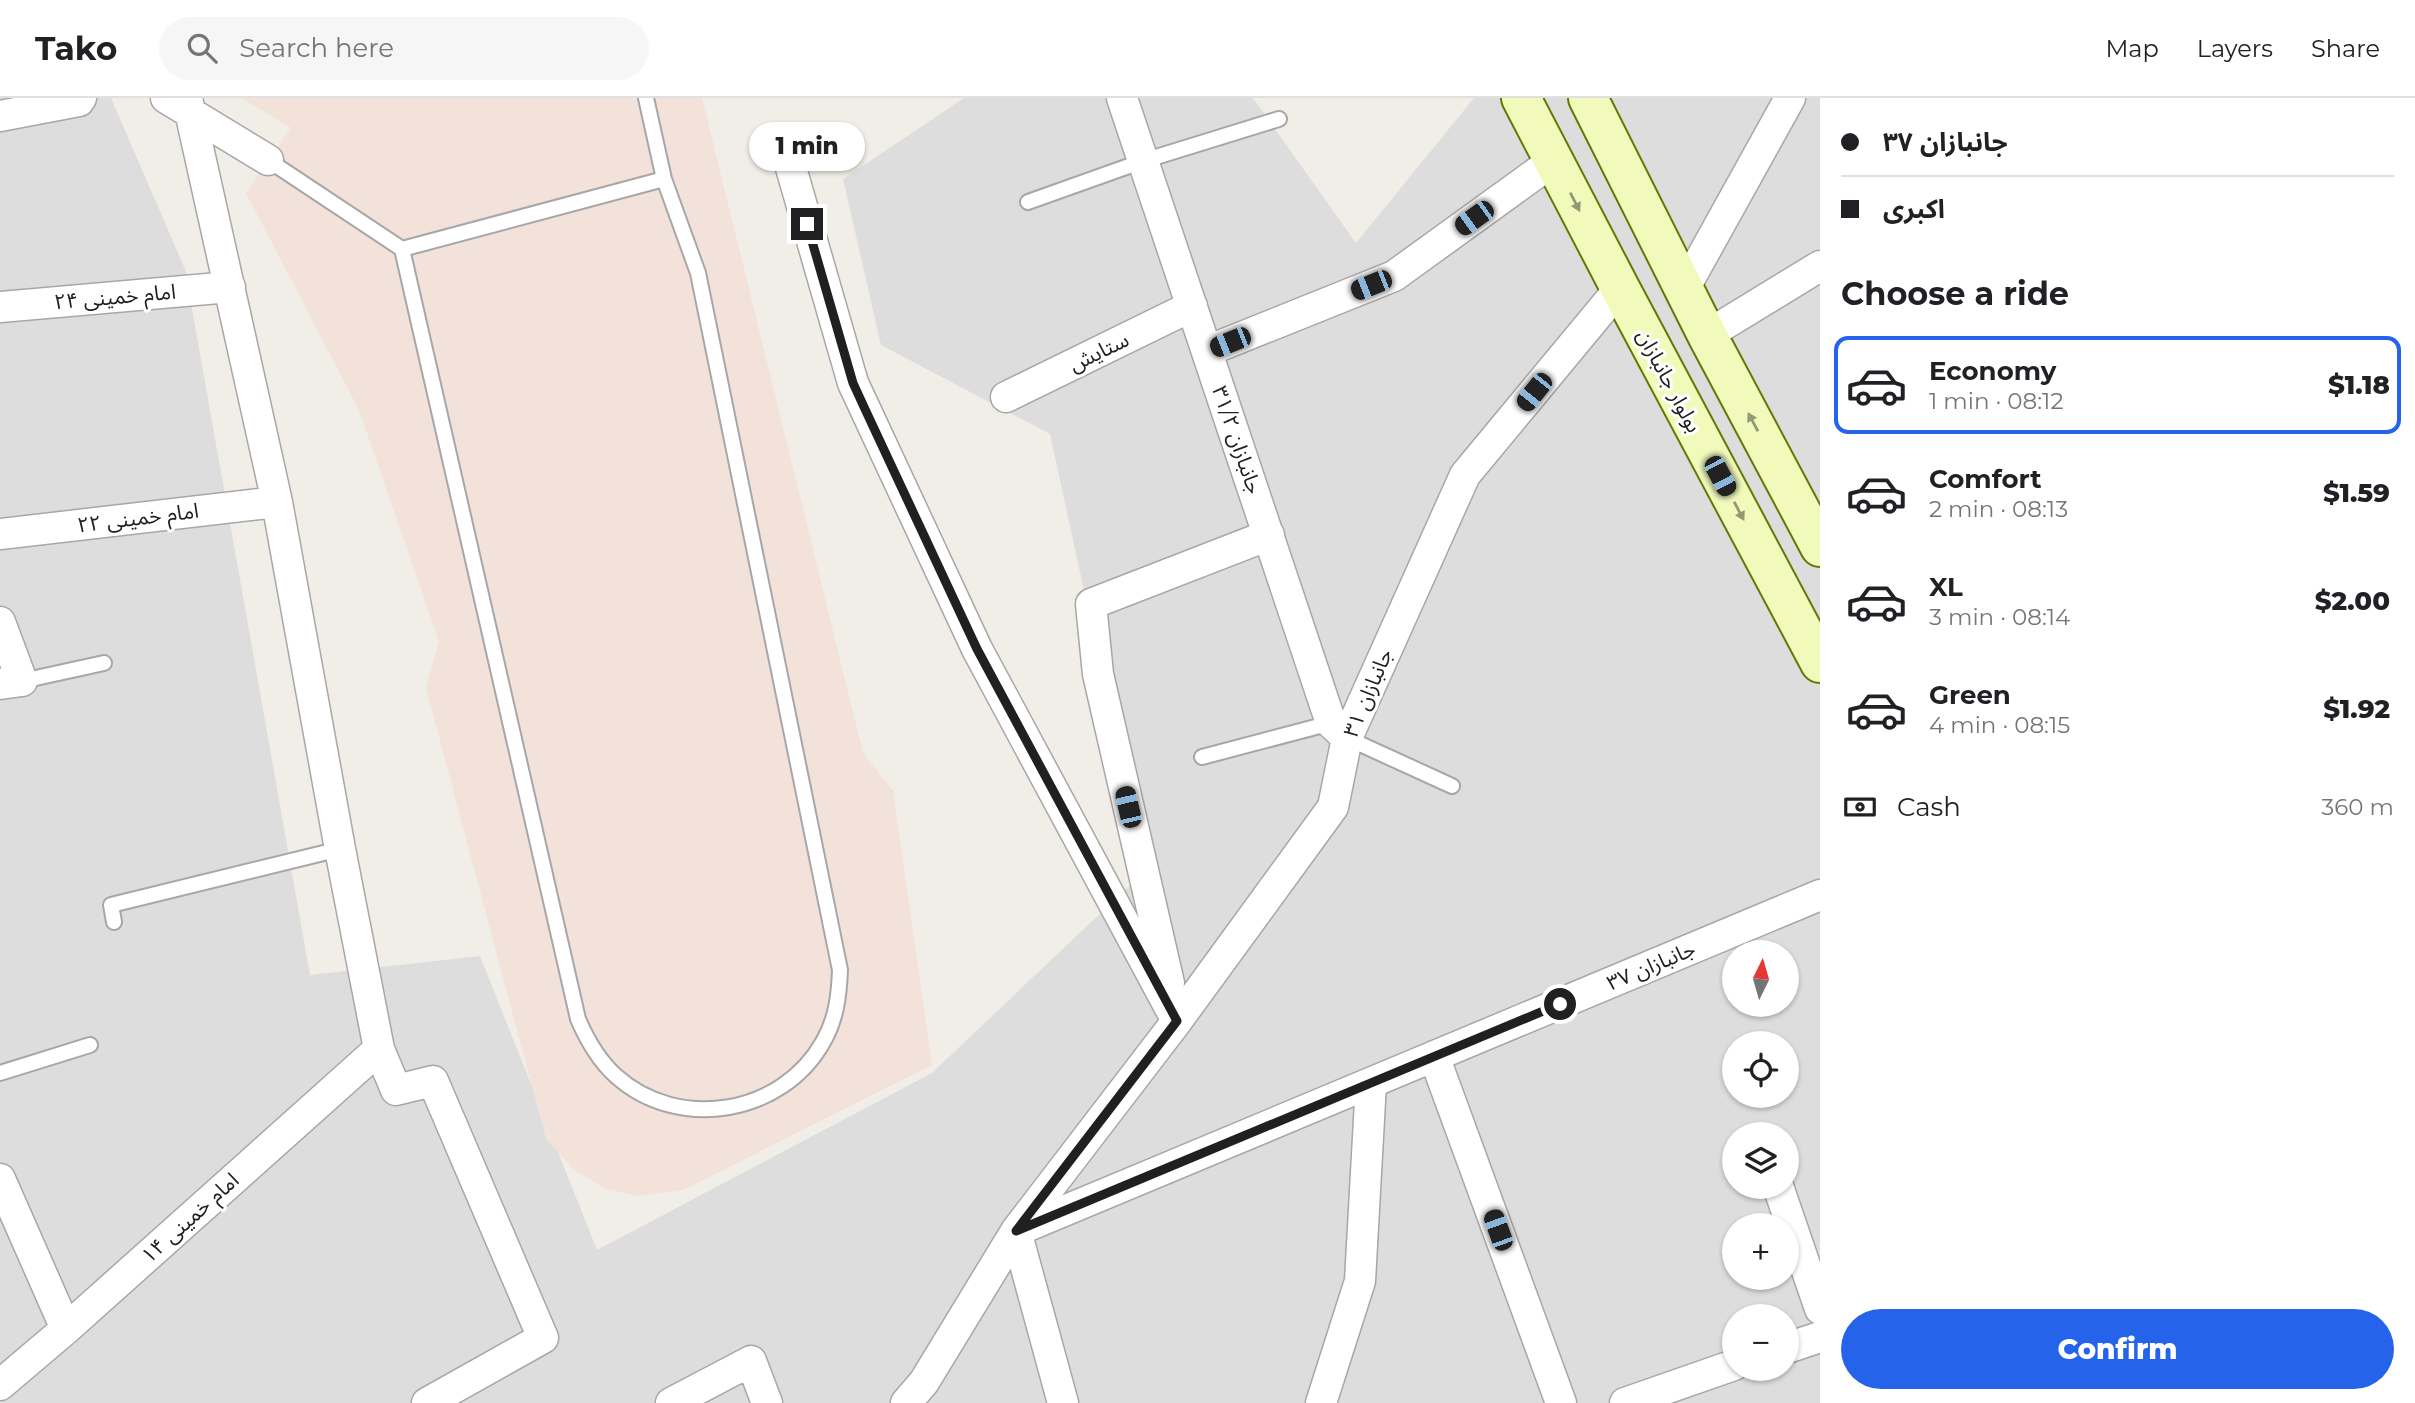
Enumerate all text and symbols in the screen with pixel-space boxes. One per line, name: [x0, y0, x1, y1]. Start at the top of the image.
search box: [159, 17, 649, 80]
text: Tako: [35, 28, 117, 68]
icon: search: [183, 29, 221, 67]
text: Search here: [239, 32, 394, 64]
text: Map: [2105, 34, 2159, 63]
text: Layers: [2197, 34, 2273, 63]
text: Share: [2311, 34, 2380, 63]
callout: 1 min: [749, 122, 865, 172]
text: جانبازان ۳۷: [1883, 126, 2008, 158]
text: 1 min: [775, 132, 839, 160]
one-way arrow: [1569, 192, 1581, 212]
text: اکبری: [1883, 193, 1945, 225]
car: [1451, 197, 1498, 239]
route end: [791, 208, 823, 240]
car: [1348, 267, 1395, 303]
text: Choose a ride: [1841, 274, 2069, 313]
street label: امام خمینی ۲۴: [53, 279, 177, 318]
car: [1207, 324, 1254, 360]
street label: بولوار جانبازان: [1632, 325, 1707, 437]
street label: ستایش: [1065, 326, 1133, 377]
icon: car: [1845, 354, 1908, 417]
text: Economy: [1929, 355, 2056, 387]
car: [1513, 369, 1556, 415]
text: $1.18: [2328, 369, 2390, 401]
street label: جانبازان ۳۱/۲: [1207, 383, 1268, 497]
text: 1 min · 08:12: [1929, 387, 2063, 415]
one-way arrow: [1748, 412, 1759, 432]
car: [1701, 453, 1740, 499]
icon: car: [1845, 462, 1908, 525]
text: Comfort: [1929, 463, 2041, 495]
text: $1.59: [2323, 477, 2390, 509]
text: 2 min · 08:13: [1929, 495, 2068, 523]
street label: امام خمینی ۲۲: [76, 498, 201, 541]
one-way arrow: [1733, 502, 1745, 521]
icon: car: [1845, 570, 1908, 633]
text: XL: [1929, 571, 1963, 603]
text: $2.00: [2315, 585, 2390, 617]
text: 3 min · 08:14: [1929, 603, 2070, 631]
street label: جانبازان ۳۱: [1338, 645, 1397, 741]
icon: car: [1845, 678, 1908, 741]
text: Green: [1929, 679, 2011, 711]
text: $1.92: [2323, 693, 2390, 725]
text: 4 min · 08:15: [1929, 711, 2070, 739]
car: [1114, 784, 1143, 830]
icon: cash: [1841, 788, 1879, 826]
text: Cash: [1897, 791, 1961, 823]
text: 360 m: [2321, 793, 2394, 821]
street label: جانبازان ۳۷: [1603, 936, 1699, 995]
north arrow: [1722, 940, 1799, 1017]
map controls: [1722, 940, 1799, 1381]
route start: [1544, 988, 1576, 1020]
button: locate: [1722, 1031, 1799, 1108]
button: layers: [1722, 1122, 1799, 1199]
street label: امام خمینی ۱۴: [136, 1167, 246, 1271]
car: [1481, 1207, 1516, 1253]
button: +: [1722, 1213, 1799, 1290]
button: −: [1722, 1304, 1799, 1381]
button: Confirm: [1841, 1309, 2394, 1389]

